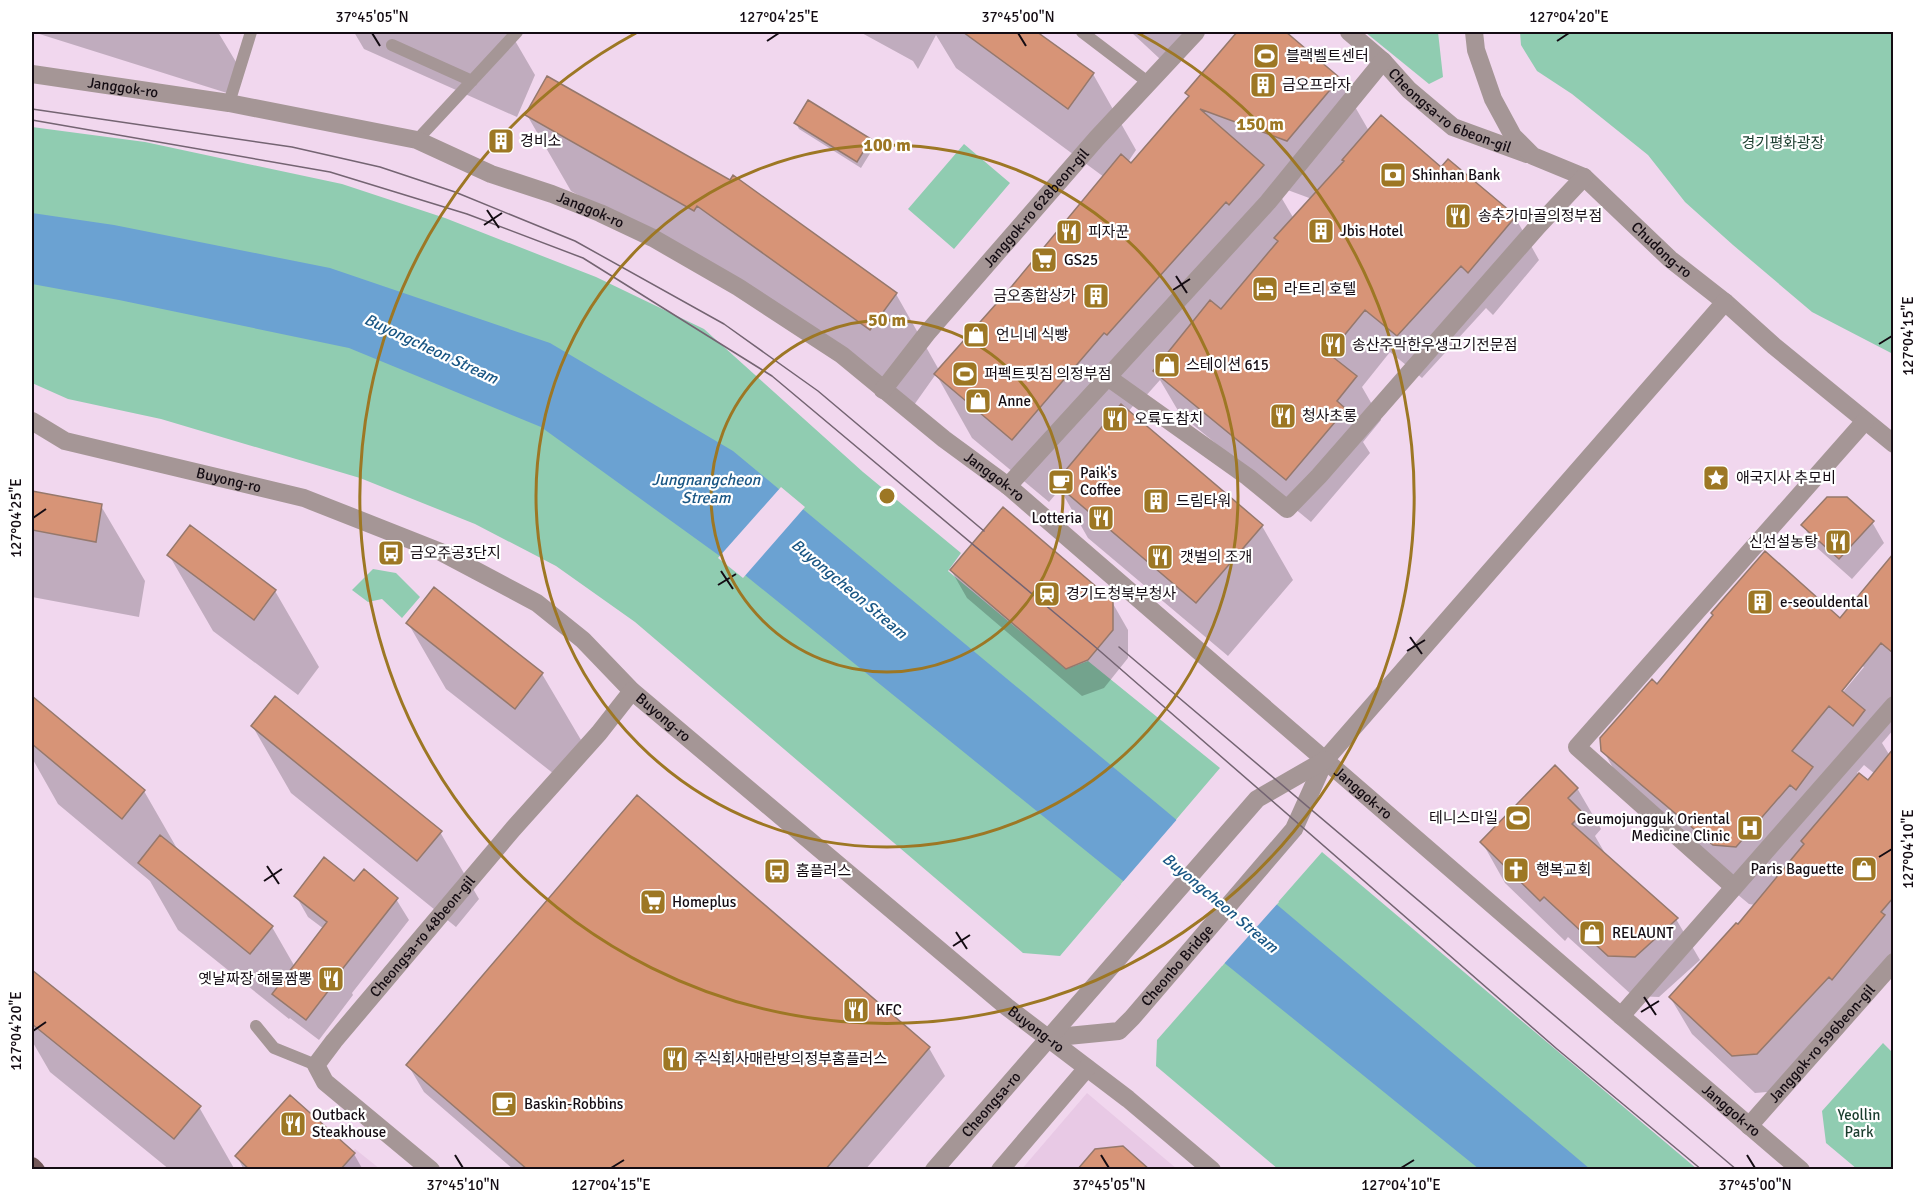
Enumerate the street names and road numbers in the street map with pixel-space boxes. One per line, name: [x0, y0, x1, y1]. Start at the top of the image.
street label: Cheongsa-ro 6beon-gil: [1385, 64, 1514, 157]
street label: Janggok-ro: [86, 73, 160, 102]
street label: Janggok-ro 628beon-gil: [979, 145, 1093, 271]
street label: Janggok-ro: [554, 188, 627, 232]
street label: Chudong-ro: [1628, 218, 1696, 282]
street label: Janggok-ro: [961, 448, 1029, 505]
street label: Buyong-ro: [194, 464, 263, 497]
street label: Buyong-ro: [632, 689, 695, 746]
street label: Janggok-ro: [1330, 763, 1396, 823]
street label: Cheongsa-ro 48beon-gil: [366, 872, 479, 1001]
street label: Cheonbo Bridge: [1137, 921, 1217, 1010]
street label: Janggok-ro 596beon-gil: [1765, 981, 1879, 1106]
street label: Buyong-ro: [1004, 1002, 1068, 1057]
street label: Cheongsa-ro: [958, 1068, 1025, 1141]
street label: Janggok-ro: [1698, 1080, 1764, 1140]

